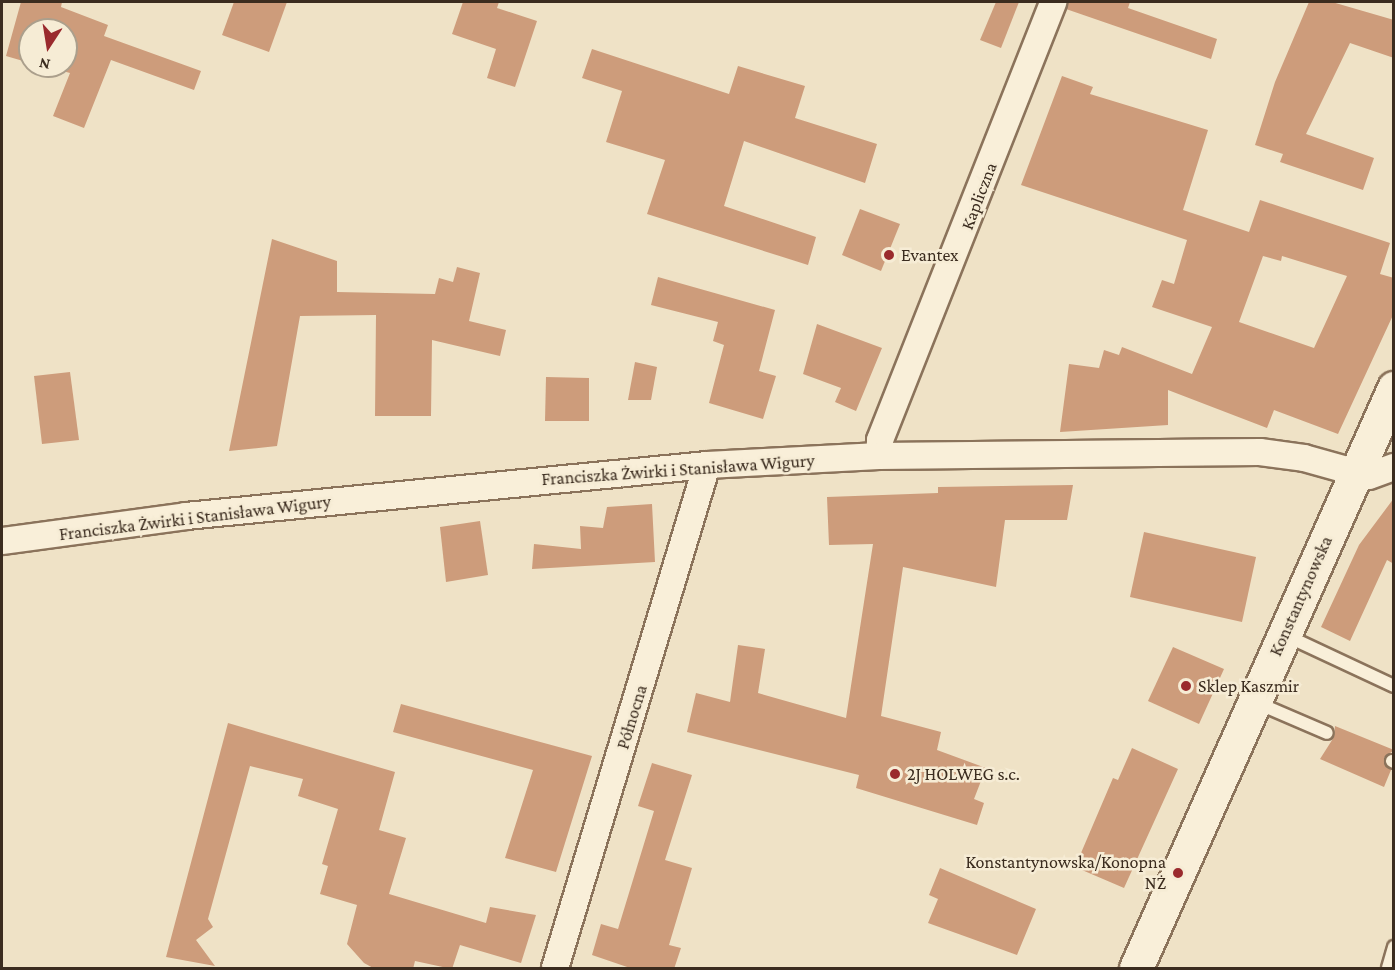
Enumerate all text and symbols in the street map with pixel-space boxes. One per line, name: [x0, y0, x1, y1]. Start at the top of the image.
north arrow: [18, 18, 78, 78]
text: N: [37, 55, 52, 74]
street label: Kapliczna: [956, 159, 1002, 233]
place label: Evantex: [901, 244, 959, 266]
marker: Evantex: [882, 248, 896, 262]
street label: Franciszka Żwirki i Stanisława Wigury: [541, 450, 815, 490]
street label: Franciszka Żwirki i Stanisława Wigury: [58, 491, 332, 545]
street label: Konstantynowska: [1265, 532, 1337, 660]
place label: Sklep Kaszmir: [1198, 675, 1299, 697]
marker: Sklep Kaszmir: [1179, 679, 1193, 693]
street label: Północna: [612, 682, 652, 752]
place label: 2J HOLWEG s.c.: [907, 763, 1020, 785]
marker: 2J HOLWEG s.c.: [888, 767, 902, 781]
place label: Konstantynowska/Konopna NŻ: [965, 852, 1166, 894]
marker: Konstantynowska/Konopna NŻ: [1171, 866, 1185, 880]

